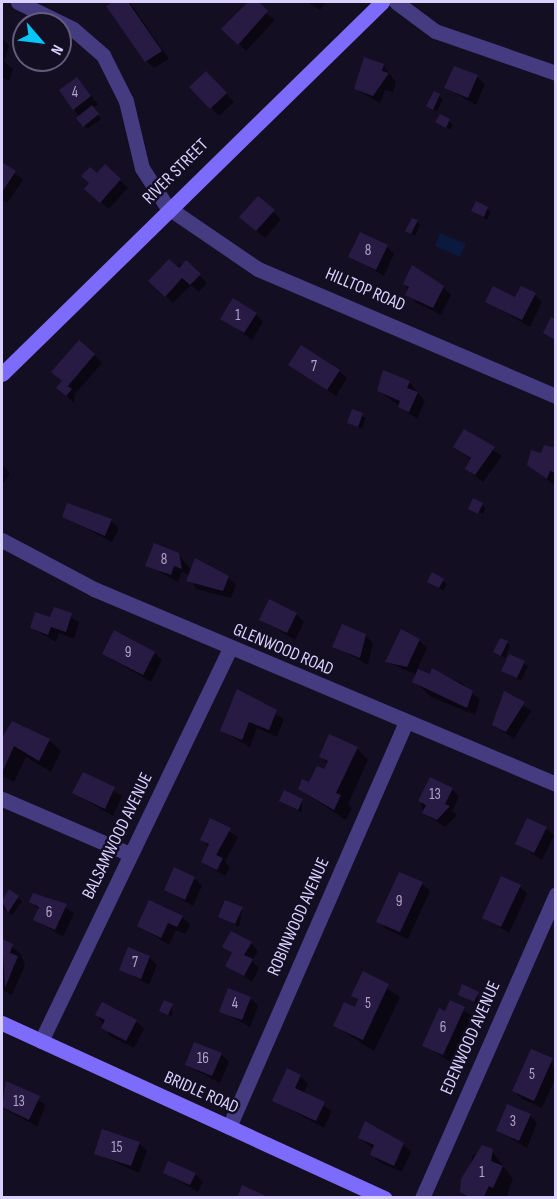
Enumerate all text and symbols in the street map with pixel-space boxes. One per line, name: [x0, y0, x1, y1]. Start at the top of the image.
north arrow: [12, 12, 72, 72]
text: N: [46, 42, 67, 58]
house number: 4: [72, 84, 78, 102]
street label: RIVER STREET: [139, 135, 213, 209]
house number: 8: [365, 242, 371, 260]
street label: HILLTOP ROAD: [322, 263, 408, 317]
house number: 1: [235, 307, 241, 325]
house number: 7: [311, 358, 317, 376]
house number: 8: [161, 551, 167, 569]
street label: GLENWOOD ROAD: [230, 619, 336, 681]
house number: 9: [125, 644, 131, 662]
street label: BALSAMWOOD AVENUE: [78, 769, 158, 903]
house number: 13: [429, 786, 441, 804]
street label: ROBINWOOD AVENUE: [263, 855, 335, 979]
house number: 9: [396, 893, 402, 911]
house number: 6: [46, 904, 52, 922]
house number: 7: [132, 954, 138, 972]
street label: EDENWOOD AVENUE: [436, 978, 506, 1098]
house number: 4: [232, 995, 238, 1013]
house number: 5: [365, 995, 371, 1013]
house number: 6: [440, 1019, 446, 1037]
house number: 16: [197, 1050, 209, 1068]
house number: 5: [529, 1066, 535, 1084]
street label: BRIDLE ROAD: [160, 1067, 242, 1119]
house number: 13: [13, 1093, 25, 1111]
house number: 3: [510, 1113, 516, 1131]
house number: 15: [111, 1139, 123, 1157]
house number: 1: [479, 1164, 485, 1182]

